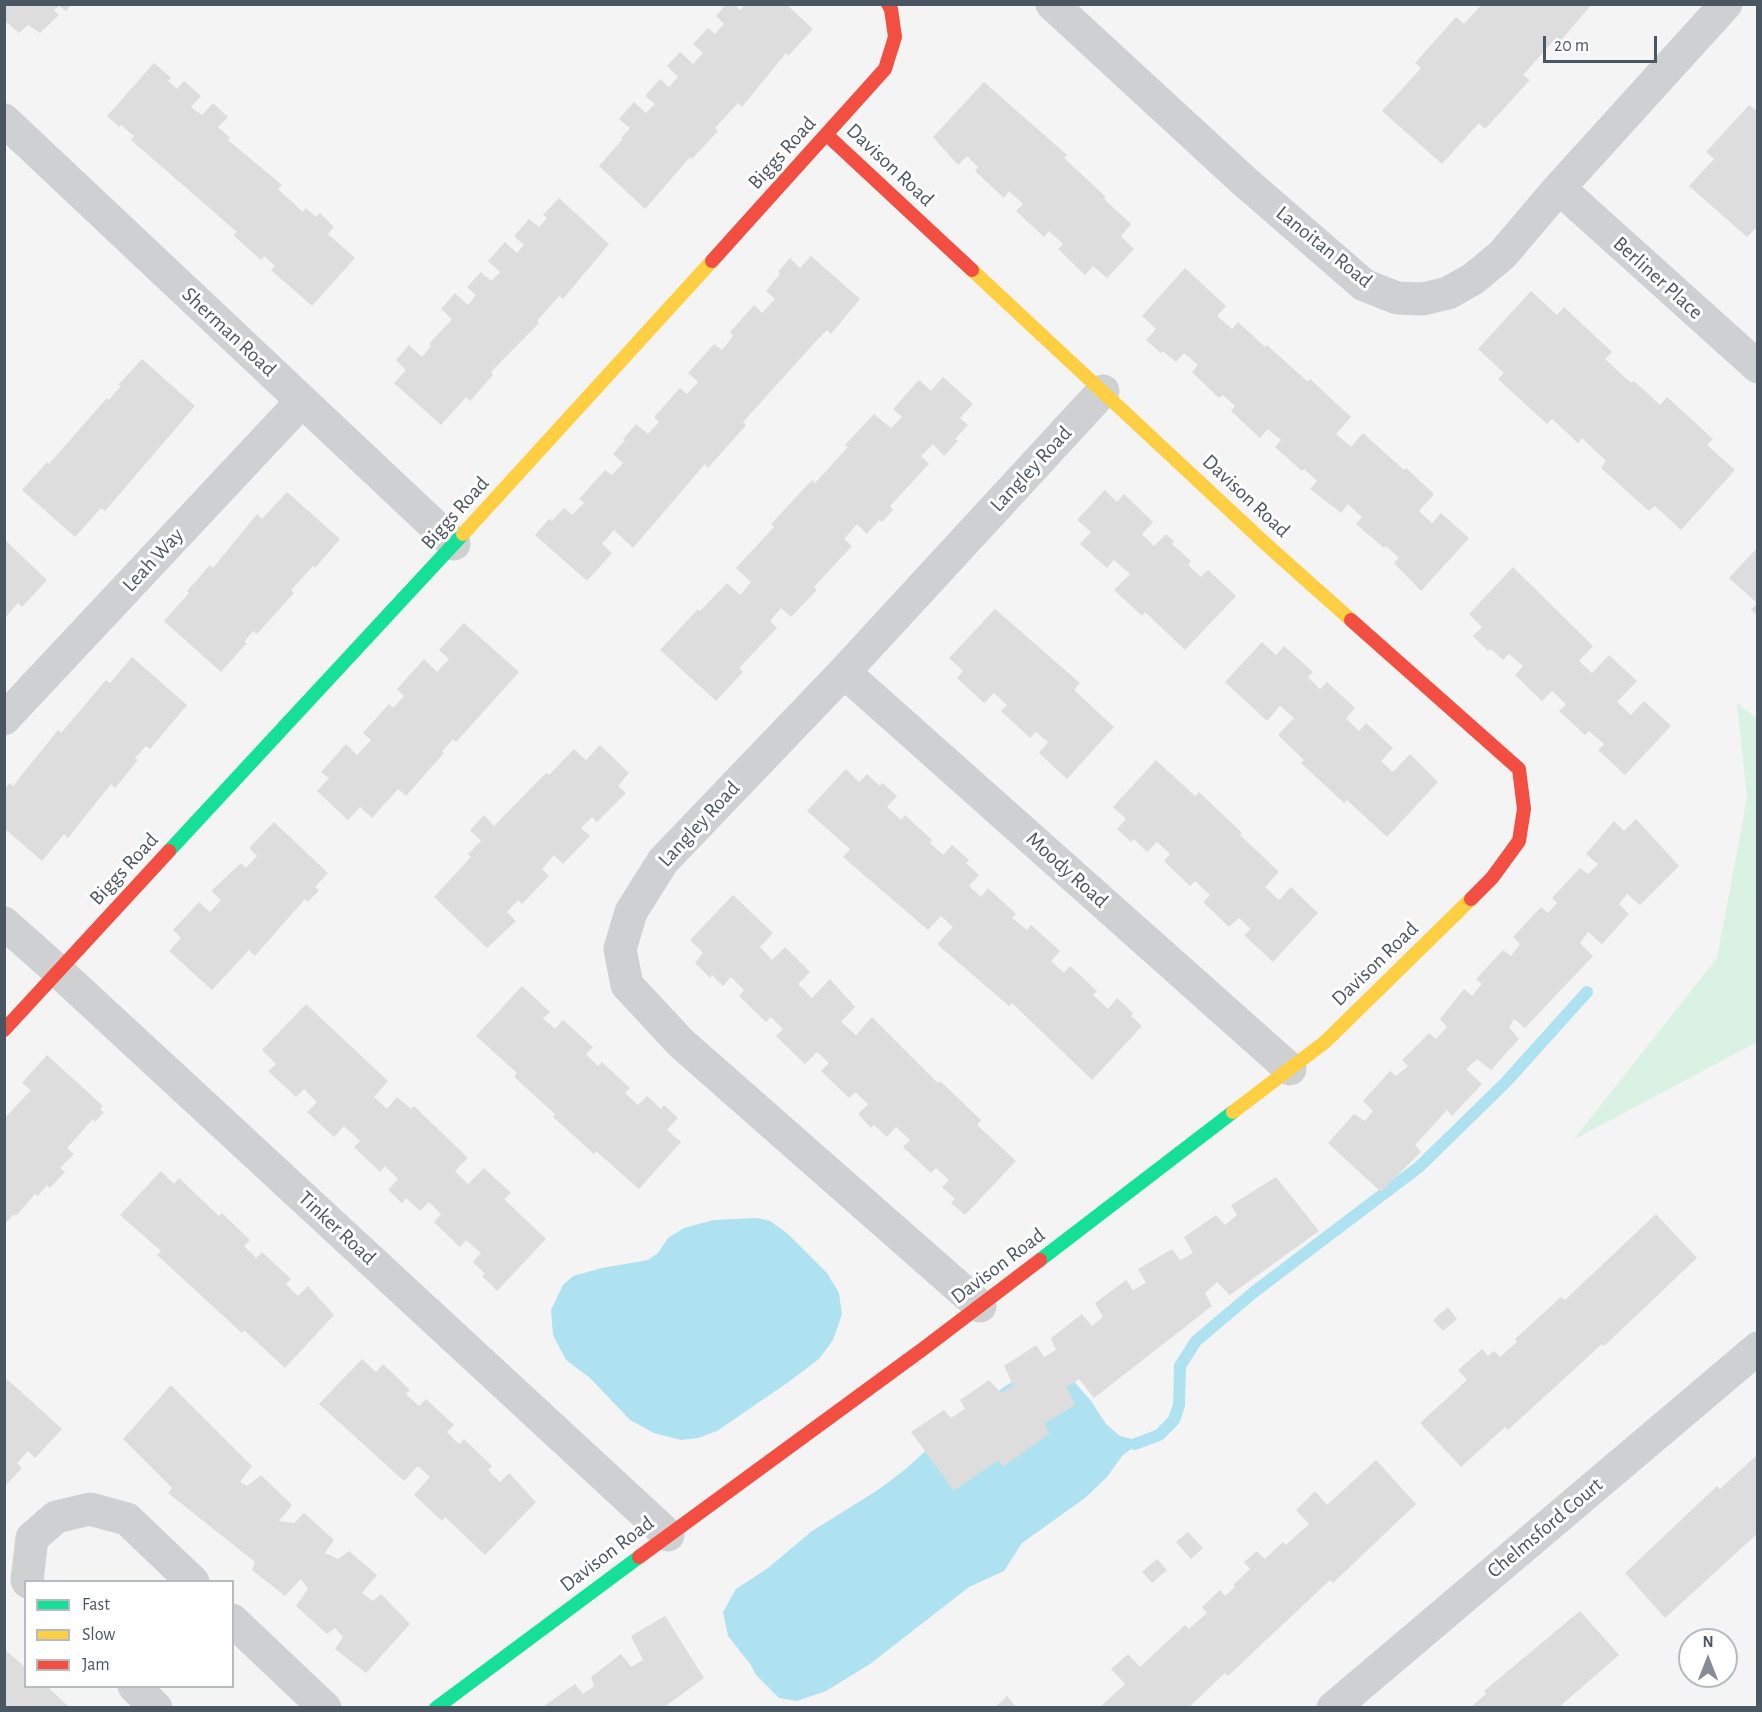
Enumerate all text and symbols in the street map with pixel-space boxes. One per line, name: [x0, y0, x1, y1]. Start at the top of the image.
scale bar: [1546, 24, 1660, 62]
text: 20 m: [1554, 37, 1589, 55]
street label: Biggs Road: [743, 111, 821, 195]
street label: Davison Road: [841, 118, 939, 212]
street label: Lanoitan Road: [1271, 200, 1377, 294]
street label: Berliner Place: [1608, 231, 1708, 325]
street label: Sherman Road: [177, 282, 281, 382]
street label: Langley Road: [985, 421, 1077, 517]
street label: Davison Road: [1197, 449, 1295, 543]
street label: Biggs Road: [416, 471, 494, 555]
street label: Leah Way: [117, 523, 189, 597]
street label: Langley Road: [653, 776, 745, 872]
street label: Moody Road: [1021, 827, 1113, 913]
street label: Biggs Road: [84, 828, 164, 910]
street label: Davison Road: [1326, 916, 1424, 1012]
street label: Tinker Road: [293, 1186, 381, 1270]
street label: Davison Road: [946, 1223, 1050, 1309]
street label: Chelmsford Court: [1482, 1472, 1608, 1584]
street label: Davison Road: [555, 1511, 659, 1597]
legend: [24, 1580, 234, 1688]
text: Fast: [82, 1596, 110, 1614]
text: Slow: [82, 1626, 115, 1644]
north arrow: [1678, 1628, 1738, 1688]
text: N: [1702, 1634, 1714, 1650]
text: Jam: [82, 1656, 110, 1674]

